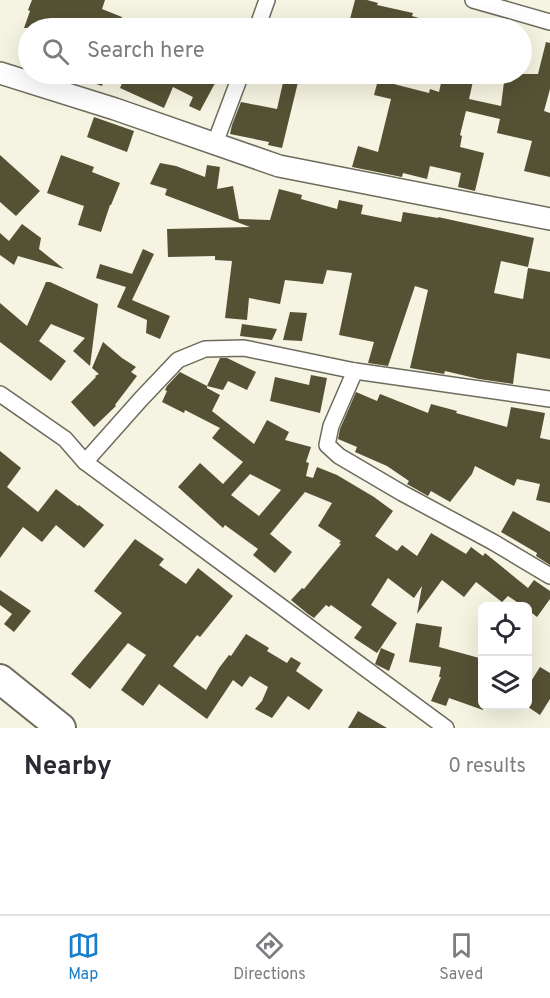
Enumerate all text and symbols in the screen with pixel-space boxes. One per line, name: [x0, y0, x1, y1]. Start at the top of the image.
search box: [18, 18, 532, 84]
icon: search: [39, 35, 72, 68]
text: Search here: [87, 38, 205, 65]
map controls: [478, 602, 532, 710]
button: locate: [478, 602, 532, 656]
button: layers: [478, 656, 532, 710]
text: Nearby: [24, 751, 112, 784]
text: 0 results: [448, 754, 526, 780]
tab: Map: [67, 929, 100, 985]
tab: Directions: [233, 929, 306, 985]
tab: Saved: [439, 929, 483, 985]

